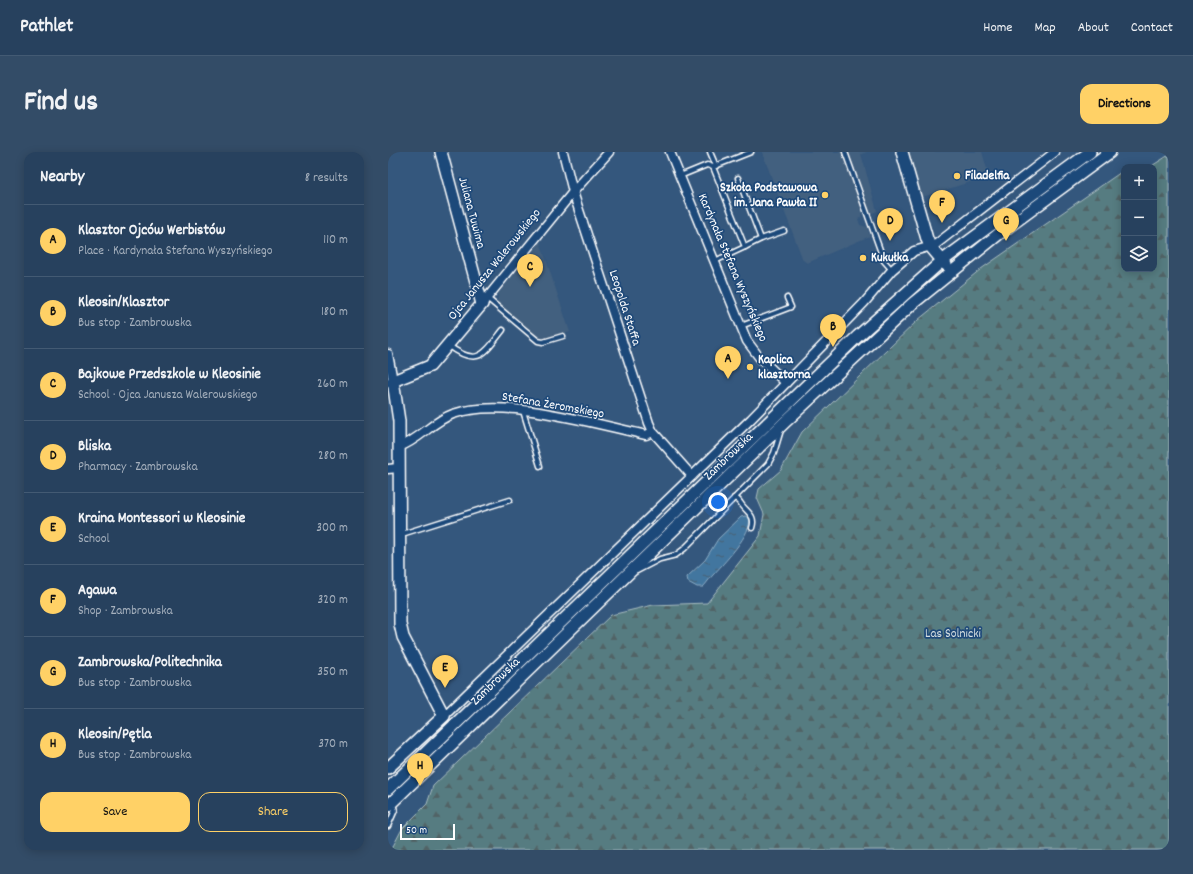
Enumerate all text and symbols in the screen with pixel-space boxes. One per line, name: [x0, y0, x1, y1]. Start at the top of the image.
text: Pathlet: [20, 14, 73, 41]
text: Home: [983, 18, 1012, 38]
text: Map: [1034, 18, 1056, 38]
text: About: [1078, 18, 1109, 38]
text: Contact: [1131, 18, 1173, 38]
text: Find us: [24, 84, 98, 124]
button: Directions: [1080, 84, 1169, 124]
map controls: [1121, 164, 1157, 272]
button: +: [1121, 164, 1157, 200]
text: Nearby: [40, 166, 84, 190]
place label: Filadelfia: [965, 167, 1010, 186]
text: 8 results: [305, 169, 348, 188]
marker: Filadelfia: [952, 171, 962, 181]
street label: Juliana Tuwima: [452, 175, 490, 252]
place label: Szkoła Podstawowa im. Jana Pawła II: [720, 179, 818, 213]
marker: Szkoła Podstawowa im. Jana Pawła II: [820, 190, 830, 200]
pin: F: [929, 190, 955, 223]
street label: Kardynała Stefana Wyszyńskiego: [692, 191, 772, 345]
button: −: [1121, 200, 1157, 236]
street label: Ojca Janusza Walerowskiego: [444, 205, 546, 325]
pin: D: [877, 208, 903, 241]
pin: G: [993, 208, 1019, 241]
text: Klasztor Ojców Werbistów: [78, 220, 225, 242]
text: A: [49, 231, 57, 250]
text: 110 m: [323, 231, 348, 250]
button: layers: [1121, 236, 1157, 272]
text: Place · Kardynała Stefana Wyszyńskiego: [78, 242, 273, 261]
place label: Kukułka: [871, 249, 909, 268]
marker: Kukułka: [858, 253, 868, 263]
pin: C: [517, 254, 543, 287]
street label: Leopolda Staffa: [603, 268, 645, 349]
text: Kleosin/Klasztor: [78, 292, 169, 314]
text: B: [50, 303, 56, 322]
text: 180 m: [321, 303, 348, 322]
text: Bus stop · Zambrowska: [78, 314, 191, 333]
pin: B: [820, 314, 846, 347]
pin: A: [715, 346, 741, 379]
place label: Kaplica klasztorna: [758, 351, 811, 385]
marker: Kaplica klasztorna: [745, 362, 755, 372]
text: Bajkowe Przedszkole w Kleosinie: [78, 364, 261, 386]
text: C: [50, 375, 56, 394]
text: 260 m: [317, 375, 348, 394]
text: School · Ojca Janusza Walerowskiego: [78, 386, 257, 405]
street label: Stefana Żeromskiego: [500, 388, 606, 424]
street label: Zambrowska: [700, 428, 759, 485]
text: Bliska: [78, 436, 111, 458]
text: D: [50, 447, 56, 466]
text: 280 m: [318, 447, 348, 466]
text: Pharmacy · Zambrowska: [78, 458, 198, 477]
your location: [708, 492, 728, 512]
text: Kraina Montessori w Kleosinie: [78, 508, 245, 530]
text: E: [50, 519, 56, 538]
text: 300 m: [316, 519, 348, 538]
text: School: [78, 530, 110, 549]
text: Agawa: [78, 580, 117, 602]
text: F: [50, 591, 56, 610]
text: 320 m: [318, 591, 348, 610]
text: Shop · Zambrowska: [78, 602, 173, 621]
park label: Las Solnicki: [925, 625, 982, 644]
text: Zambrowska/Politechnika: [78, 652, 222, 674]
street label: Zambrowska: [467, 653, 526, 710]
pin: E: [432, 655, 458, 688]
text: G: [50, 663, 56, 682]
text: 350 m: [317, 663, 348, 682]
text: Bus stop · Zambrowska: [78, 674, 191, 693]
text: Kleosin/Pętla: [78, 724, 152, 746]
text: H: [50, 735, 56, 754]
text: 370 m: [318, 735, 348, 754]
text: Bus stop · Zambrowska: [78, 746, 191, 765]
pin: H: [407, 753, 433, 786]
button: Save: [40, 792, 190, 832]
button: Share: [198, 792, 348, 832]
scale bar: [400, 822, 455, 841]
text: 50 m: [406, 823, 427, 839]

